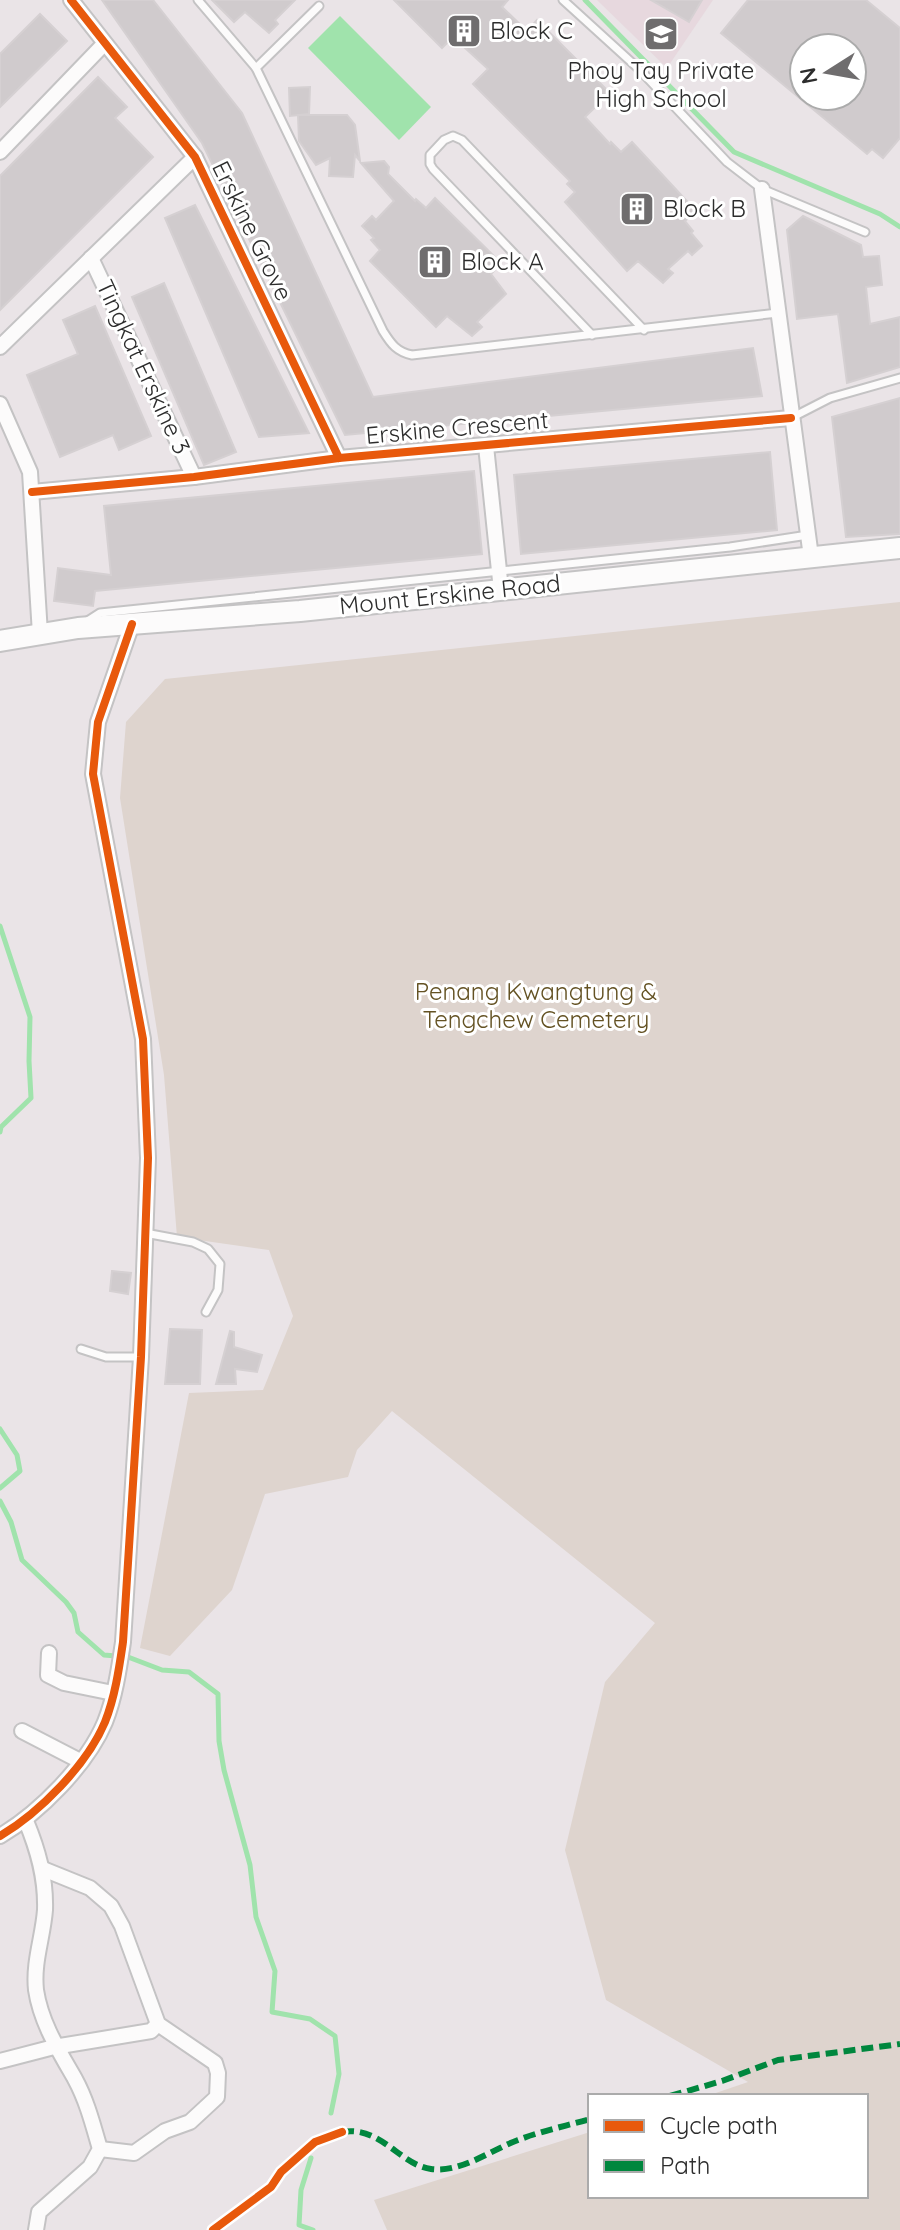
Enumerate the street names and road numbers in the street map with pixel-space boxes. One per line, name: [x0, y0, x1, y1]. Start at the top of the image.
street label: Erskine Grove: [206, 156, 300, 305]
street label: Tingkat Erskine 3: [90, 275, 197, 459]
street label: Erskine Crescent: [364, 404, 550, 450]
street label: Mount Erskine Road: [338, 567, 562, 621]

